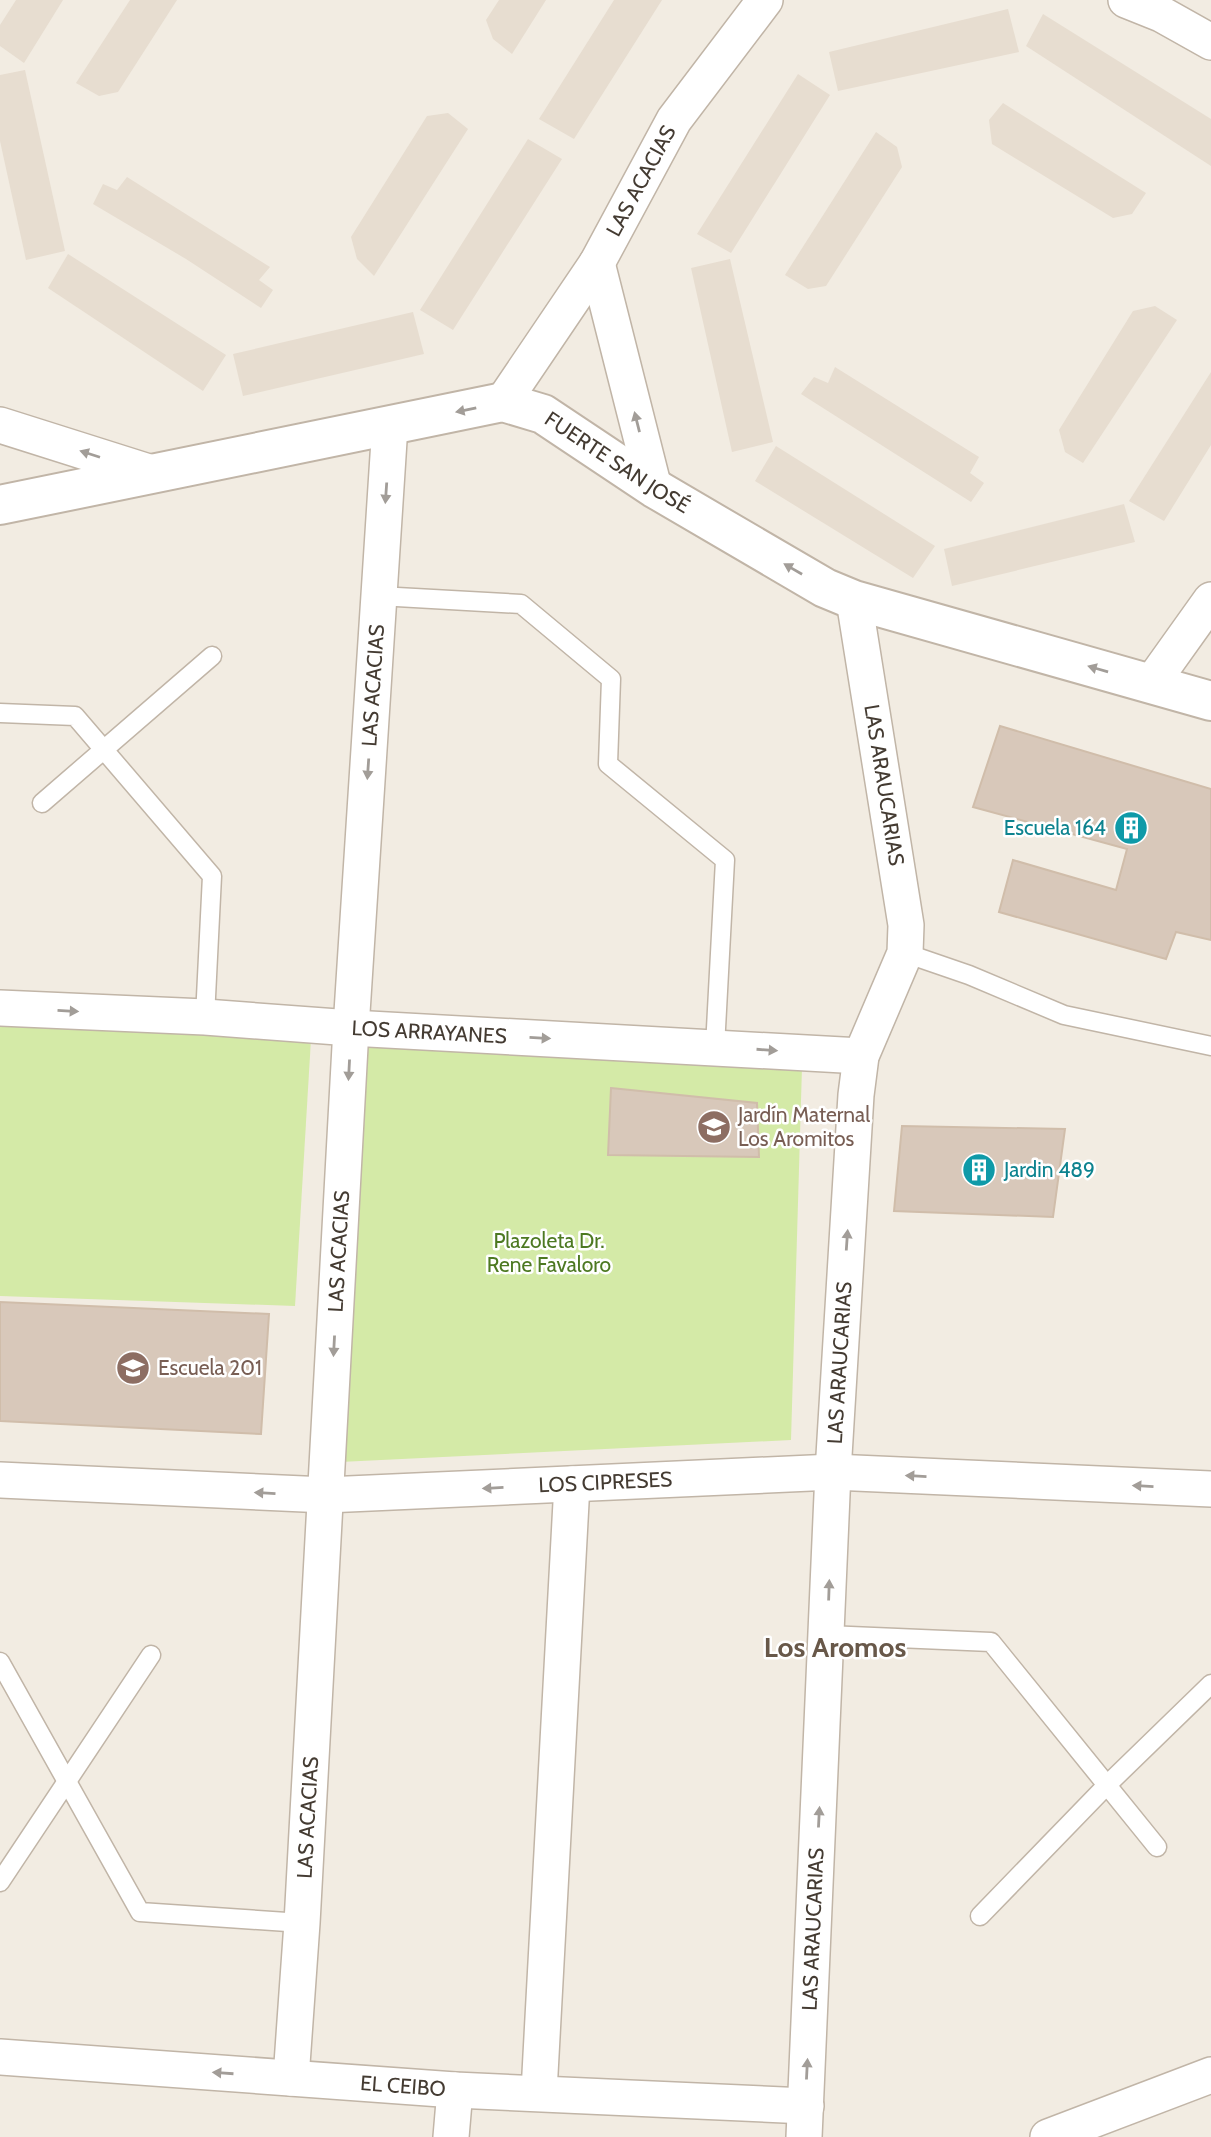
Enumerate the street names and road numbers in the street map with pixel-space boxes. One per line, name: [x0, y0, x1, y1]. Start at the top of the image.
street label: LAS ACACIAS: [601, 121, 681, 240]
street label: FUERTE SAN JOSÉ: [540, 406, 695, 518]
street label: LAS ACACIAS: [356, 624, 389, 747]
street label: LAS ARAUCARIAS: [859, 702, 910, 867]
street label: LOS ARRAYANES: [351, 1015, 508, 1049]
street label: LAS ACACIAS: [322, 1190, 354, 1313]
street label: LAS ARAUCARIAS: [822, 1281, 857, 1445]
street label: LOS CIPRESES: [538, 1466, 673, 1497]
street label: LAS ACACIAS: [291, 1756, 323, 1879]
street label: LAS ARAUCARIAS: [797, 1847, 829, 2011]
street label: EL CEIBO: [359, 2070, 447, 2101]

